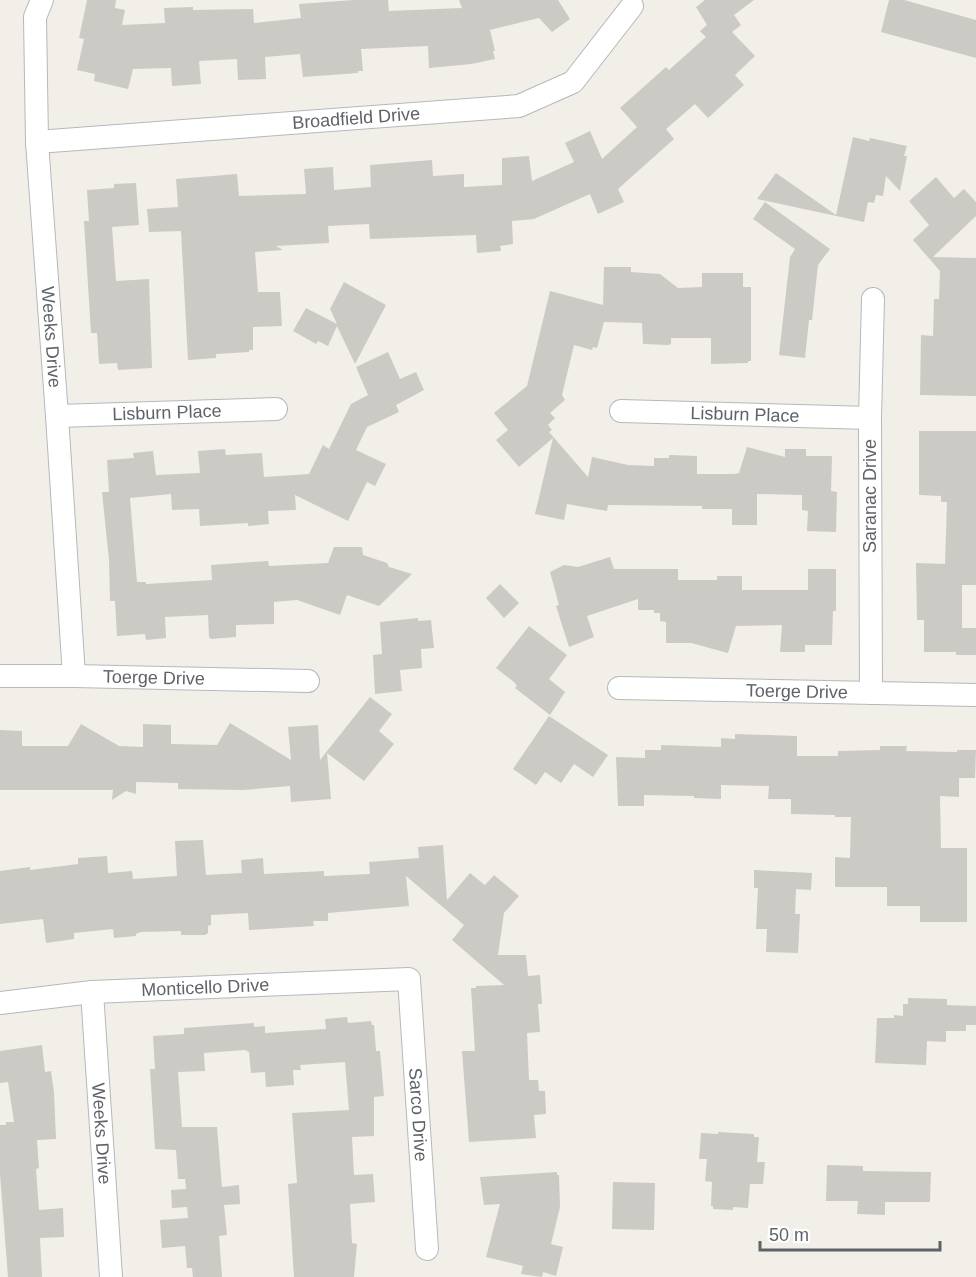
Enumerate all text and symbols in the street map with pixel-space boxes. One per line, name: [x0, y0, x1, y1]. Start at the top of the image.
street label: Broadfield Drive: [291, 103, 421, 133]
street label: Weeks Drive: [38, 286, 65, 389]
street label: Lisburn Place: [112, 401, 222, 424]
street label: Lisburn Place: [690, 403, 800, 426]
street label: Saranac Drive: [860, 439, 880, 553]
street label: Toerge Drive: [103, 667, 205, 689]
street label: Toerge Drive: [746, 680, 848, 702]
street label: Monticello Drive: [141, 975, 270, 1000]
street label: Sarco Drive: [405, 1067, 431, 1162]
street label: Weeks Drive: [88, 1082, 115, 1185]
scale bar: [760, 1214, 940, 1252]
text: 50 m: [769, 1225, 809, 1245]

